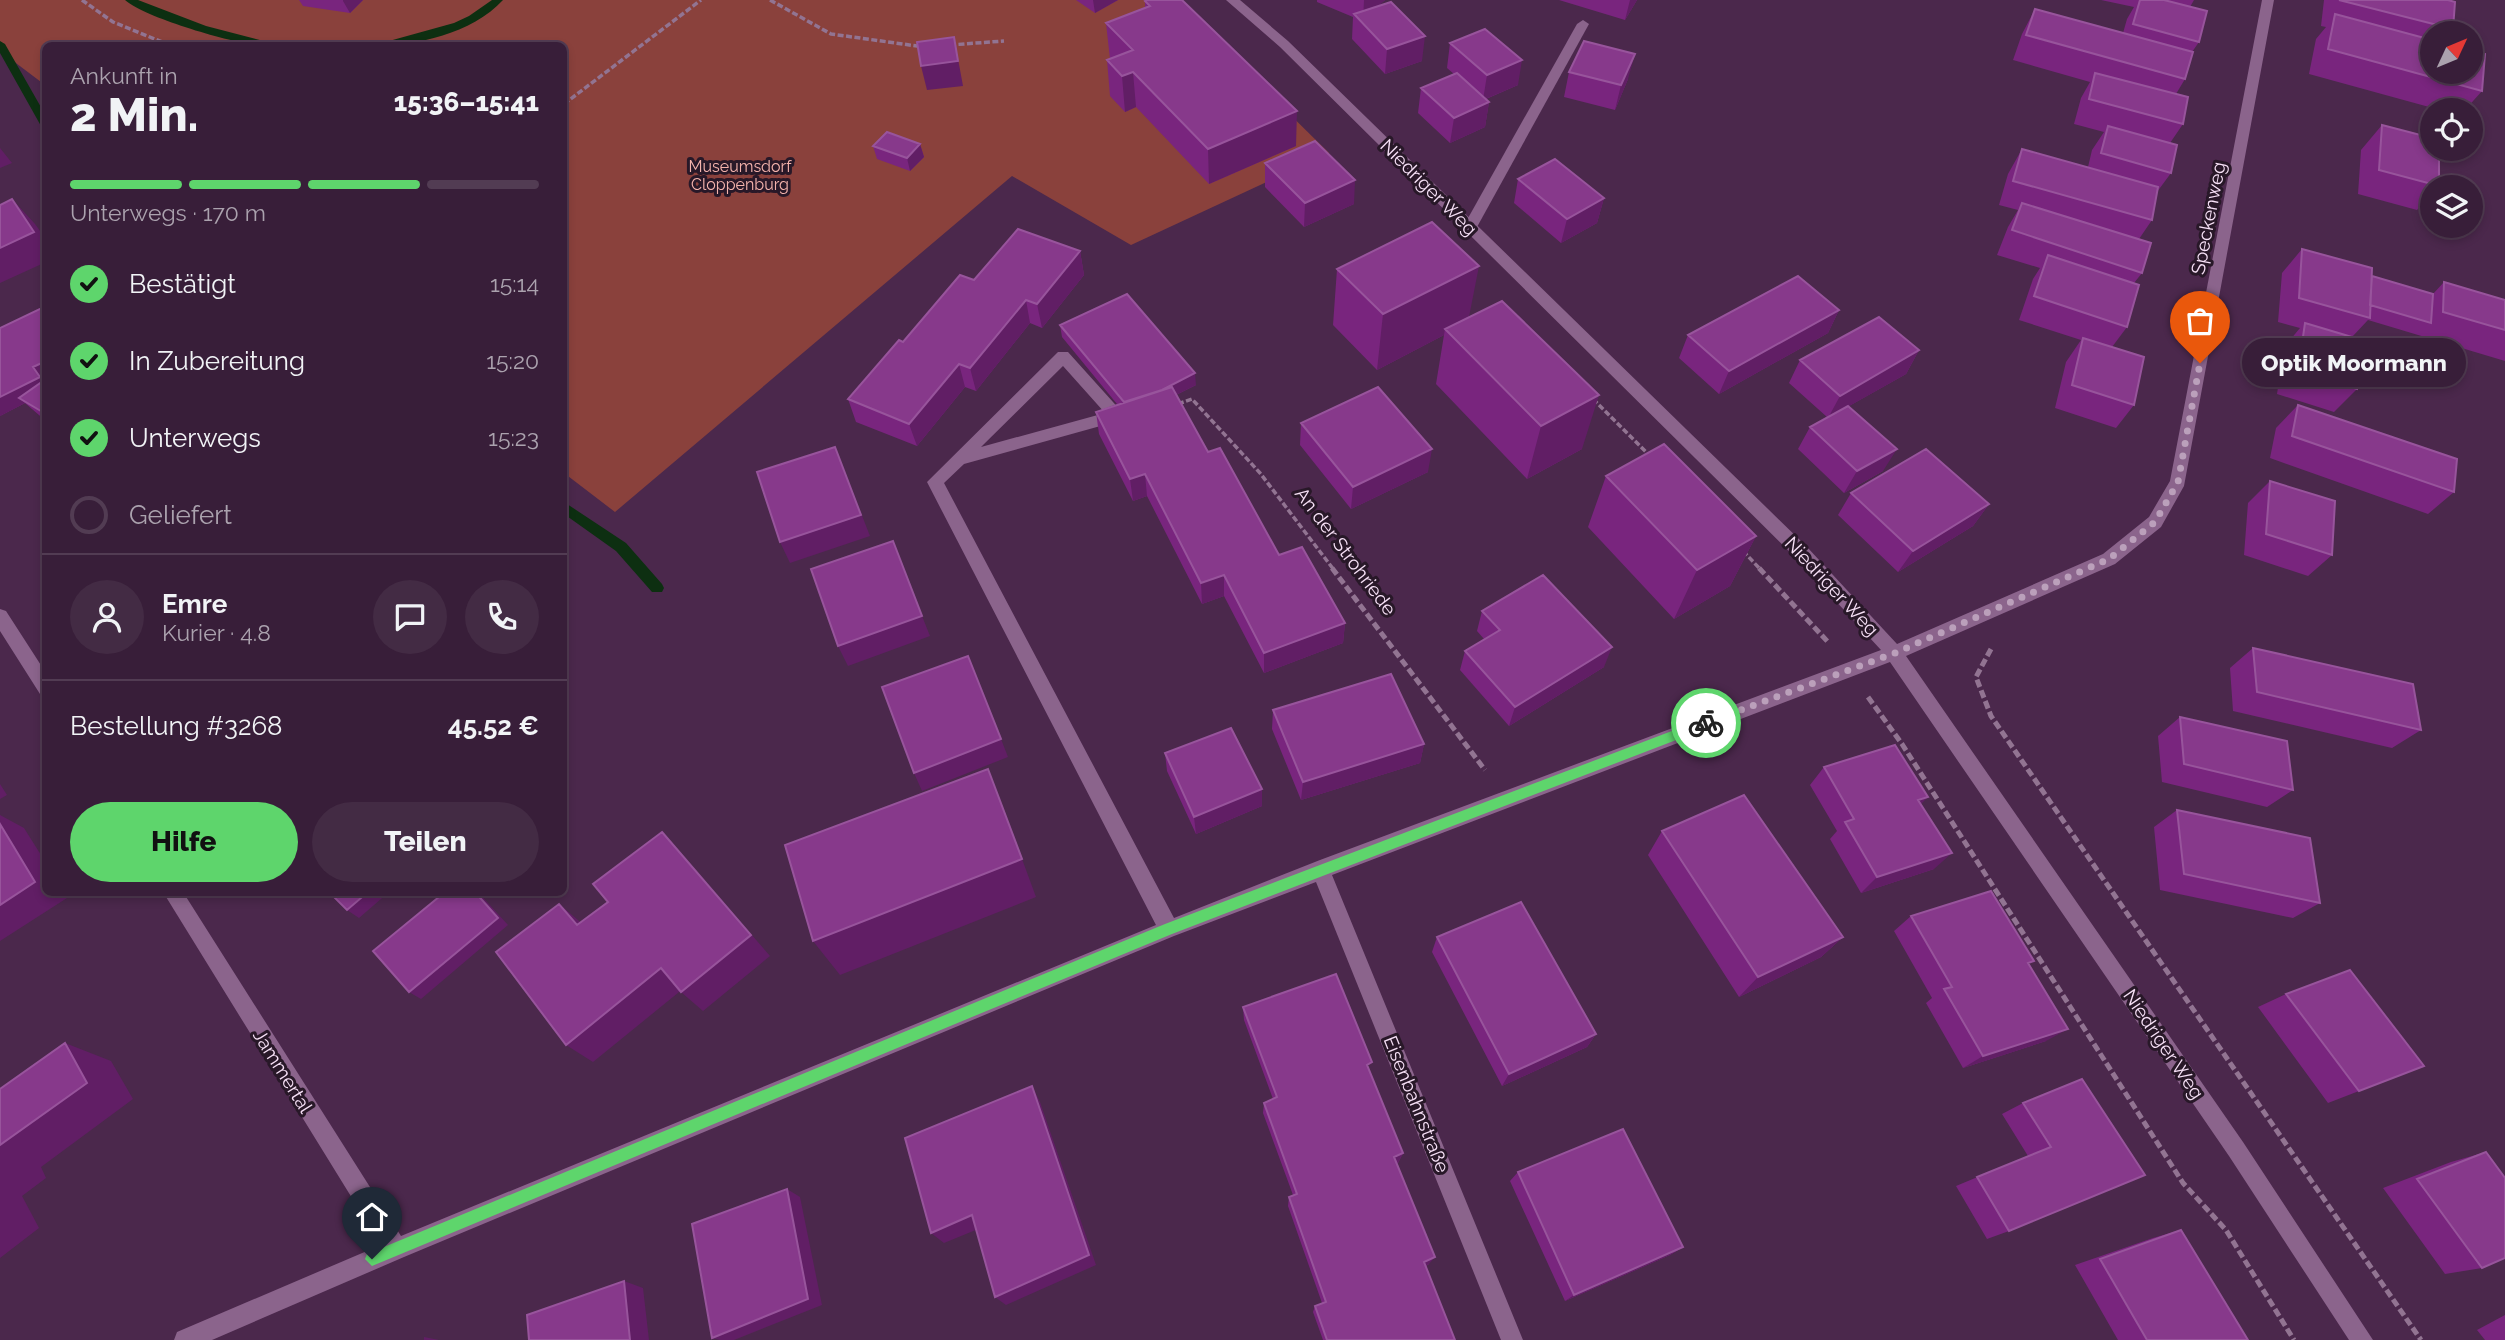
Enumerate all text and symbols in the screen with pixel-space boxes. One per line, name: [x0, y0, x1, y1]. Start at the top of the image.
north arrow: [2420, 21, 2483, 84]
map controls: [2420, 21, 2483, 238]
text: Ankunft in: [70, 62, 178, 89]
text: 15:36–15:41: [394, 87, 539, 117]
text: 2 Min.: [70, 88, 199, 142]
button: locate: [2420, 98, 2483, 161]
street label: Niedriger Weg: [1376, 134, 1482, 240]
park label: Museumsdorf Cloppenburg: [689, 157, 792, 194]
street label: Speckenweg: [2186, 160, 2230, 276]
button: layers: [2420, 175, 2483, 238]
text: Unterwegs · 170 m: [70, 199, 266, 226]
icon: check: [70, 265, 108, 303]
text: Bestätigt: [129, 269, 236, 299]
text: 15:14: [490, 270, 539, 297]
pin: [2170, 291, 2230, 363]
icon: bag: [2181, 302, 2219, 340]
callout: Optik Moormann: [2242, 338, 2466, 388]
icon: check: [70, 342, 108, 380]
text: In Zubereitung: [129, 346, 305, 376]
text: 15:20: [486, 347, 539, 374]
text: Optik Moormann: [2261, 349, 2447, 376]
icon: check: [70, 419, 108, 457]
text: Unterwegs: [129, 423, 261, 453]
text: 15:23: [488, 424, 539, 451]
street label: An der Strohriede: [1291, 483, 1401, 619]
text: Geliefert: [129, 500, 232, 530]
street label: Niedriger Weg: [1781, 532, 1883, 640]
button: person: [70, 580, 144, 654]
button: chat: [373, 580, 447, 654]
button: phone: [465, 580, 539, 654]
text: Emre: [162, 589, 227, 619]
text: Kurier · 4.8: [162, 619, 271, 646]
courier: [1671, 688, 1741, 758]
icon: bike: [1687, 704, 1725, 742]
text: Bestellung #3268: [70, 711, 283, 741]
text: 45.52 €: [448, 711, 539, 741]
button: Hilfe: [70, 802, 298, 882]
button: Teilen: [312, 802, 539, 882]
street label: Niedriger Weg: [2119, 985, 2209, 1103]
street label: Jammertal: [249, 1025, 318, 1117]
street label: Eisenbahnstraße: [1380, 1032, 1454, 1176]
pin: [342, 1187, 402, 1259]
icon: home: [353, 1198, 391, 1236]

